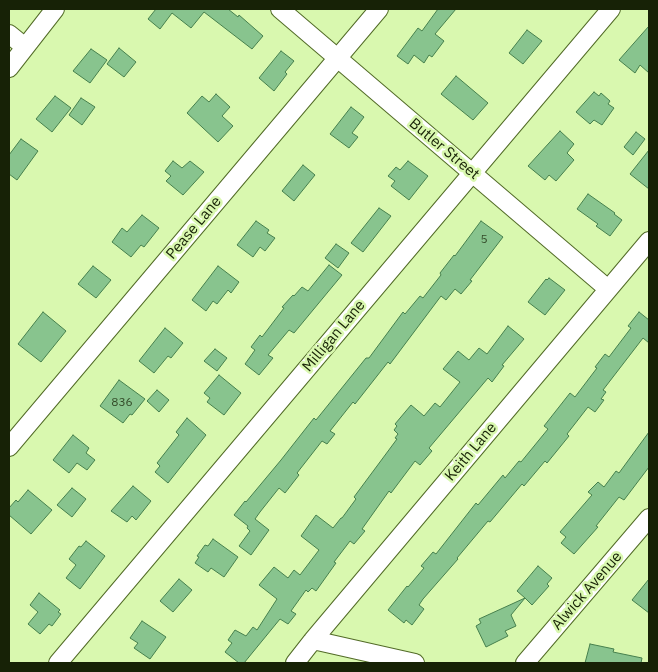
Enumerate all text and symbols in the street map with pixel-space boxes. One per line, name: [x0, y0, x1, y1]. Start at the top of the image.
street label: Butler Street: [405, 114, 483, 184]
street label: Pease Lane: [163, 193, 225, 263]
house number: 5: [480, 233, 488, 247]
street label: Milligan Lane: [299, 297, 369, 375]
house number: 836: [111, 396, 133, 410]
street label: Keith Lane: [441, 419, 501, 485]
street label: Alwick Avenue: [548, 548, 626, 634]

